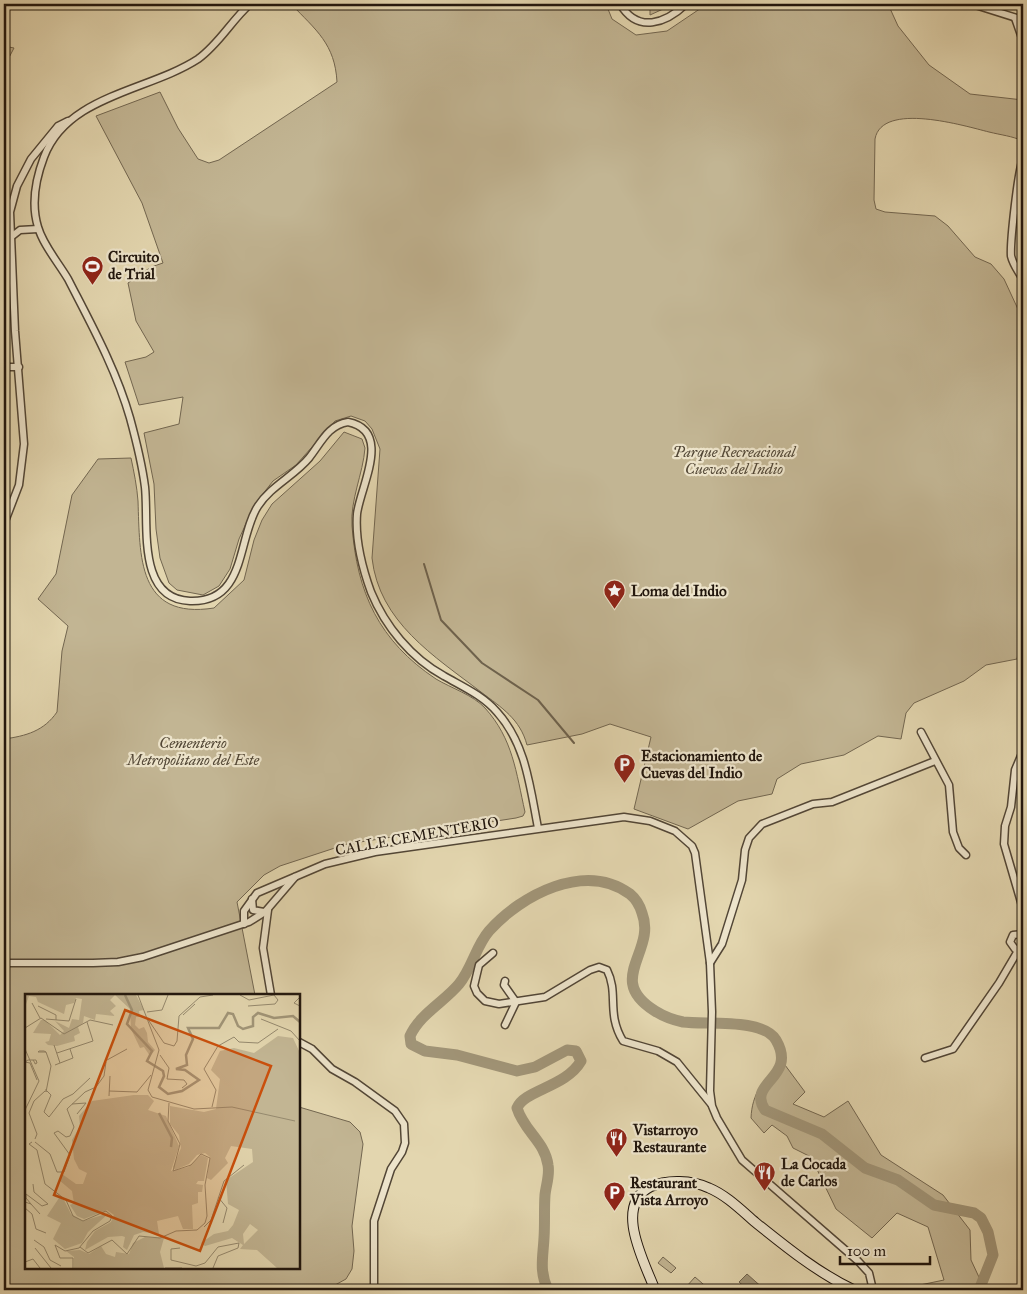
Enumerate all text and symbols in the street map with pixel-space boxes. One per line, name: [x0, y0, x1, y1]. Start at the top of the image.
place label: Circuito de Trial: [108, 248, 160, 283]
sports icon: Circuito de Trial: [80, 254, 104, 285]
park label: Parque Recreacional Cuevas del Indio: [673, 443, 797, 478]
place icon: Loma del Indio: [603, 579, 627, 610]
place label: Loma del Indio: [631, 582, 727, 600]
park label: Cementerio Metropolitano del Este: [125, 734, 259, 770]
place label: Estacionamiento de Cuevas del Indio: [641, 747, 763, 782]
parking icon: Estacionamiento de Cuevas del Indio: [613, 753, 637, 784]
street label: CALLE CEMENTERIO: [334, 813, 500, 859]
inset map: [25, 994, 300, 1269]
place label: Vistarroyo Restaurante: [632, 1121, 707, 1156]
restaurant icon: Vistarroyo Restaurante: [605, 1127, 629, 1158]
place label: La Cocada de Carlos: [781, 1155, 847, 1190]
restaurant icon: La Cocada de Carlos: [753, 1161, 777, 1192]
place label: Restaurant Vista Arroyo: [629, 1174, 709, 1210]
parking icon: Restaurant Vista Arroyo: [602, 1180, 626, 1211]
scale bar: [840, 1234, 930, 1266]
text: 100 m: [847, 1242, 887, 1260]

